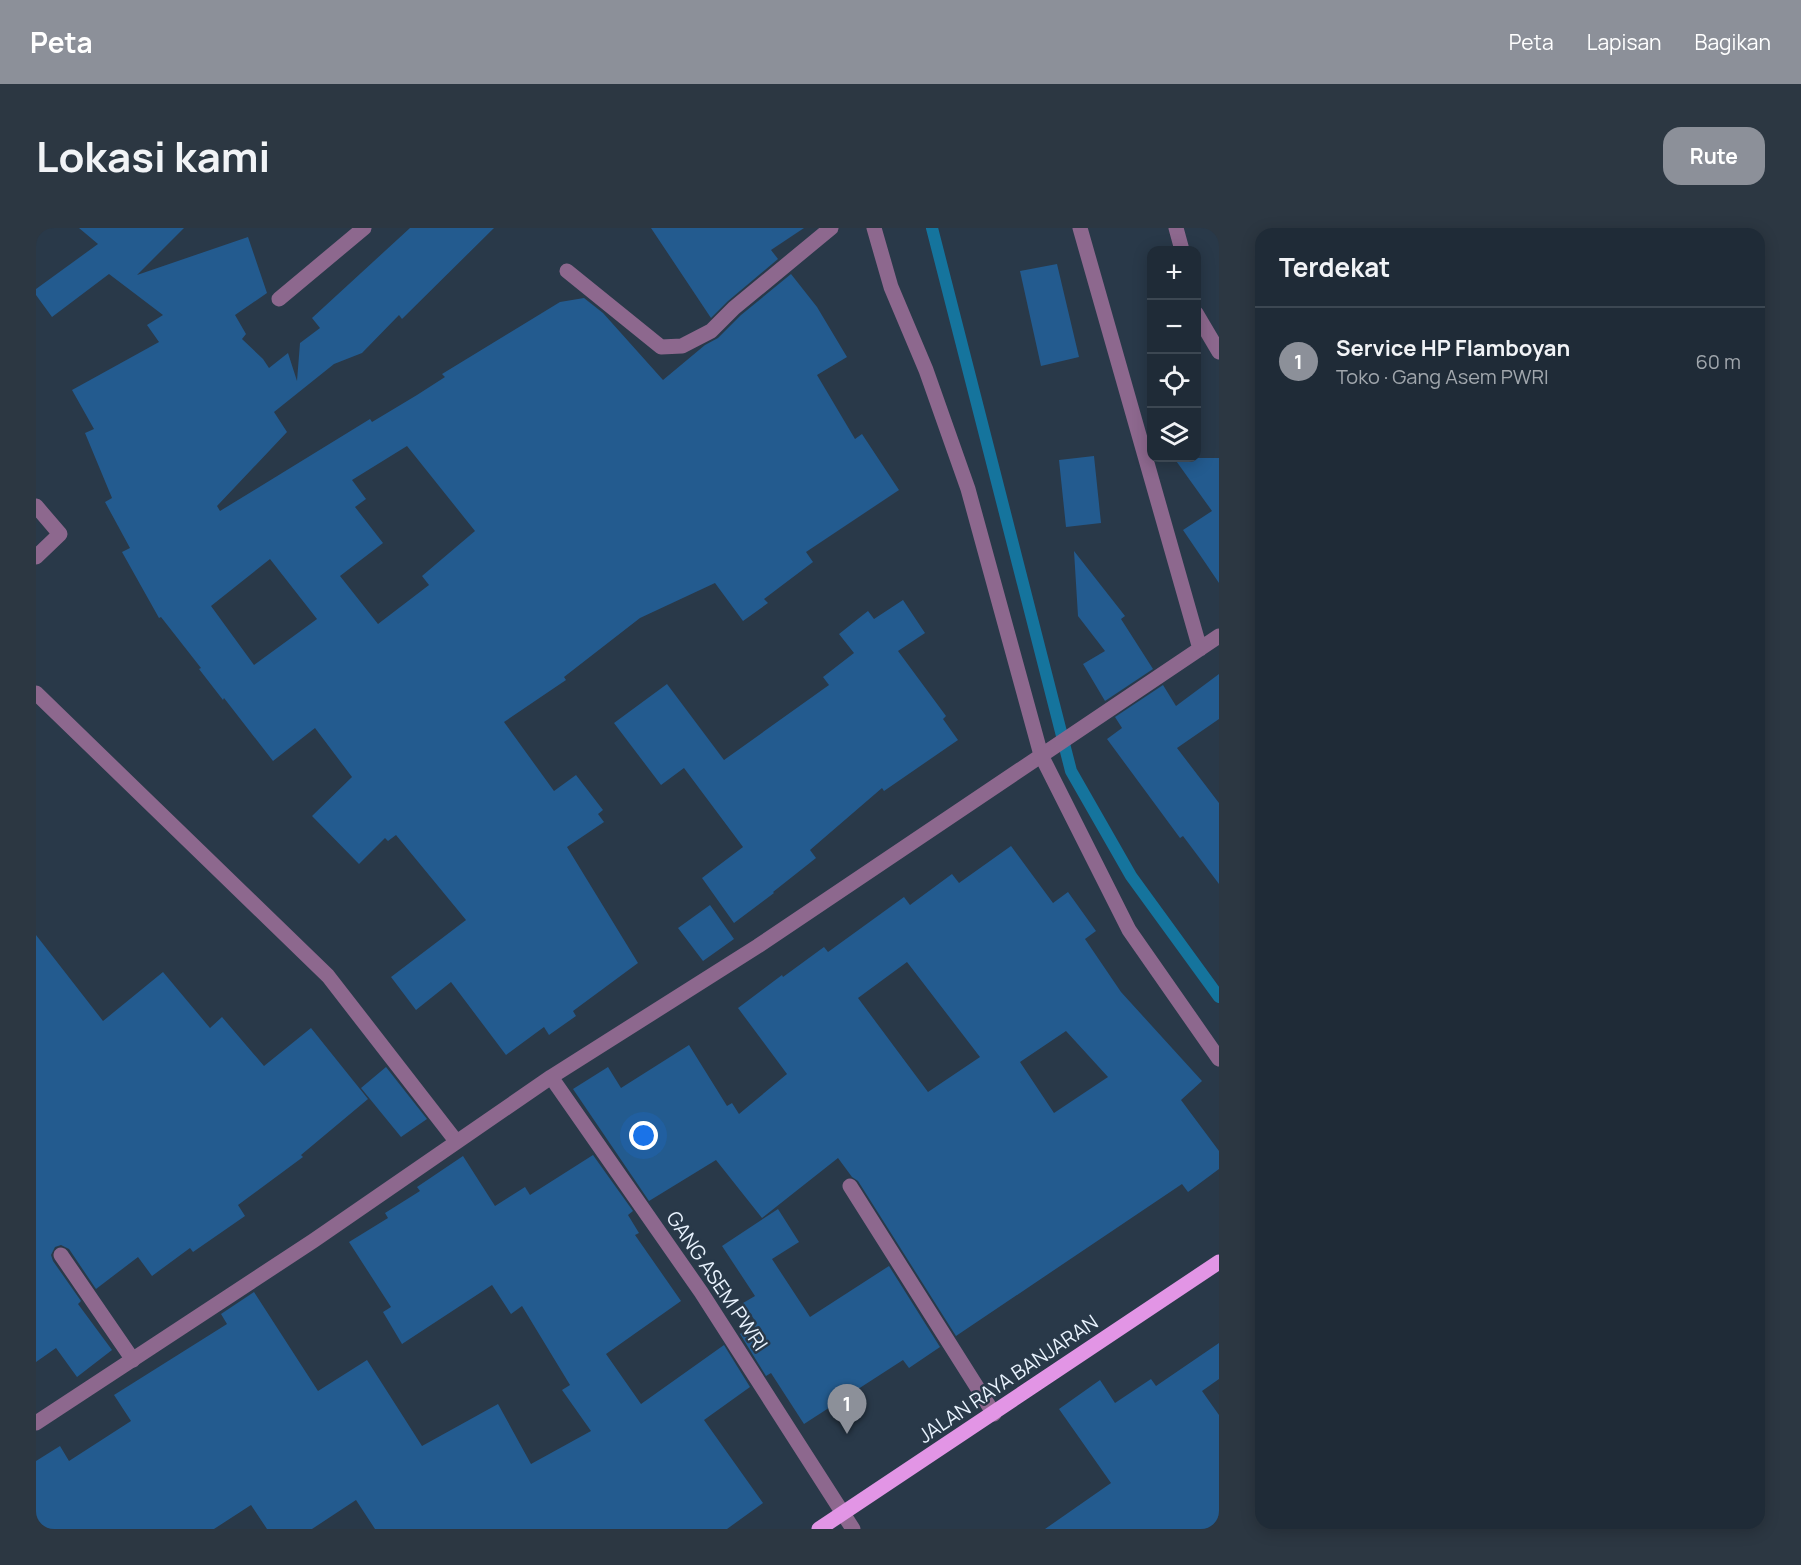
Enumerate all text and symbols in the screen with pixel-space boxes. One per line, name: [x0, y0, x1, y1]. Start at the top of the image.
text: Peta: [30, 23, 93, 61]
text: Peta: [1509, 28, 1554, 56]
text: Lapisan: [1587, 28, 1662, 56]
text: Bagikan: [1695, 28, 1771, 56]
text: Lokasi kami: [36, 127, 270, 185]
button: Rute: [1663, 127, 1765, 185]
map controls: [1147, 246, 1201, 462]
button: +: [1147, 246, 1201, 300]
text: Terdekat: [1279, 249, 1390, 285]
button: −: [1147, 300, 1201, 354]
text: Service HP Flamboyan: [1336, 333, 1570, 363]
text: 1: [1294, 348, 1303, 375]
text: 60 m: [1695, 348, 1741, 375]
button: locate: [1147, 354, 1201, 408]
text: Toko · Gang Asem PWRI: [1336, 363, 1549, 390]
button: layers: [1147, 408, 1201, 462]
your location: [629, 1121, 658, 1150]
street label: GANG ASEM PWRI: [661, 1206, 774, 1356]
street label: JALAN RAYA BANJARAN: [912, 1308, 1103, 1449]
pin: 1: [828, 1384, 866, 1434]

